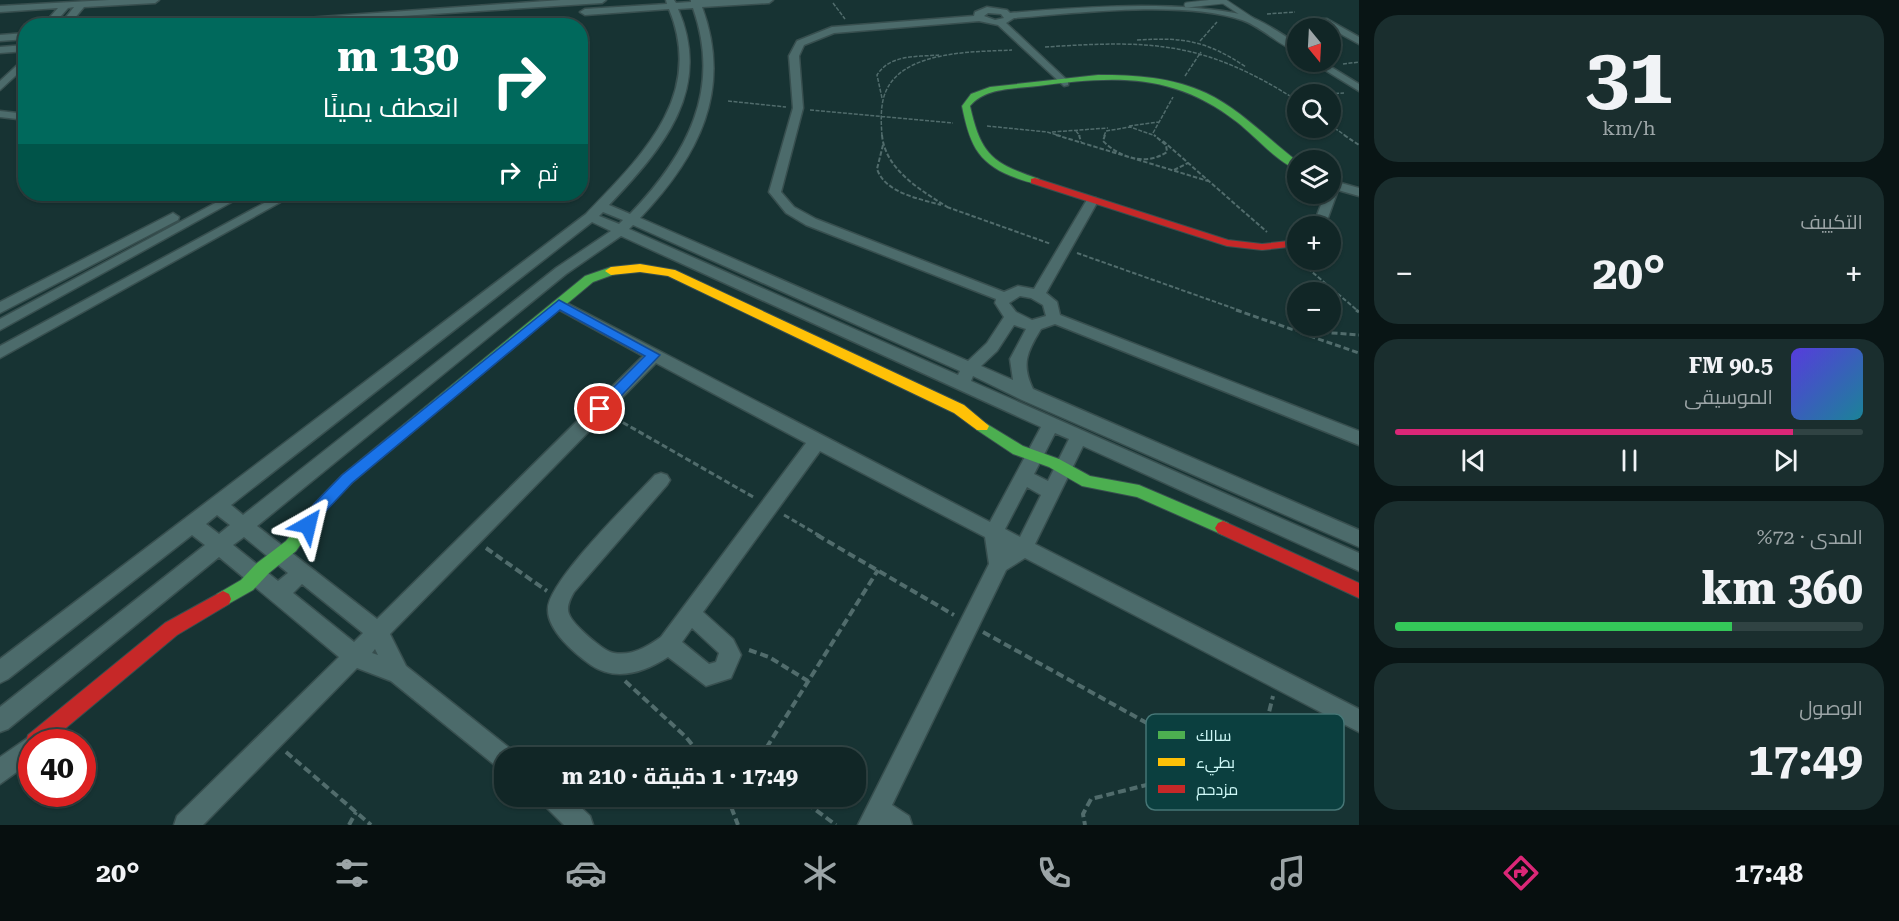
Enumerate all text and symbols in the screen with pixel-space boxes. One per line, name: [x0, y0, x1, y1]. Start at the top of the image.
north arrow: [1287, 18, 1341, 72]
map controls: [1287, 18, 1341, 336]
text: 31: [1585, 31, 1673, 122]
text: 130 m: [337, 32, 459, 81]
icon: right: [480, 42, 558, 120]
button: search: [1287, 84, 1341, 138]
text: انعطف يمينًا: [323, 92, 459, 124]
text: km/h: [1602, 116, 1656, 140]
button: layers: [1287, 150, 1341, 204]
icon: right: [493, 156, 526, 189]
text: ثم: [538, 161, 558, 186]
text: التكييف: [1800, 210, 1863, 234]
button: +: [1287, 216, 1341, 270]
text: 20°: [1593, 247, 1665, 300]
text: −: [1395, 254, 1413, 293]
text: +: [1845, 254, 1863, 293]
button: −: [1287, 282, 1341, 336]
text: 90.5 FM: [1689, 353, 1773, 378]
pin: [574, 383, 625, 434]
text: الموسيقى: [1684, 385, 1773, 409]
icon: arrive: [583, 392, 616, 425]
icon: previous: [1457, 444, 1490, 477]
icon: pause: [1613, 444, 1646, 477]
icon: next: [1769, 444, 1802, 477]
position arrow: [276, 493, 340, 557]
text: المدى · 72%: [1757, 525, 1863, 549]
text: 360 km: [1702, 562, 1863, 615]
text: الوصول: [1799, 696, 1863, 720]
legend: [1146, 714, 1344, 810]
text: سالك: [1196, 726, 1231, 745]
speed limit sign: 40: [18, 729, 96, 807]
text: 17:49: [1748, 733, 1863, 786]
text: بطيء: [1196, 753, 1235, 776]
text: 17:49 · 1 دقيقة · 210 m: [562, 764, 798, 789]
text: مزدحم: [1196, 780, 1238, 801]
icon: filters: [331, 852, 373, 894]
icon: car: [565, 852, 607, 894]
icon: climate: [799, 852, 841, 894]
icon: phone: [1033, 852, 1075, 894]
icon: music: [1267, 852, 1309, 894]
icon: directions: [1500, 852, 1542, 894]
text: 20°: [96, 857, 140, 889]
text: 17:48: [1734, 857, 1803, 889]

